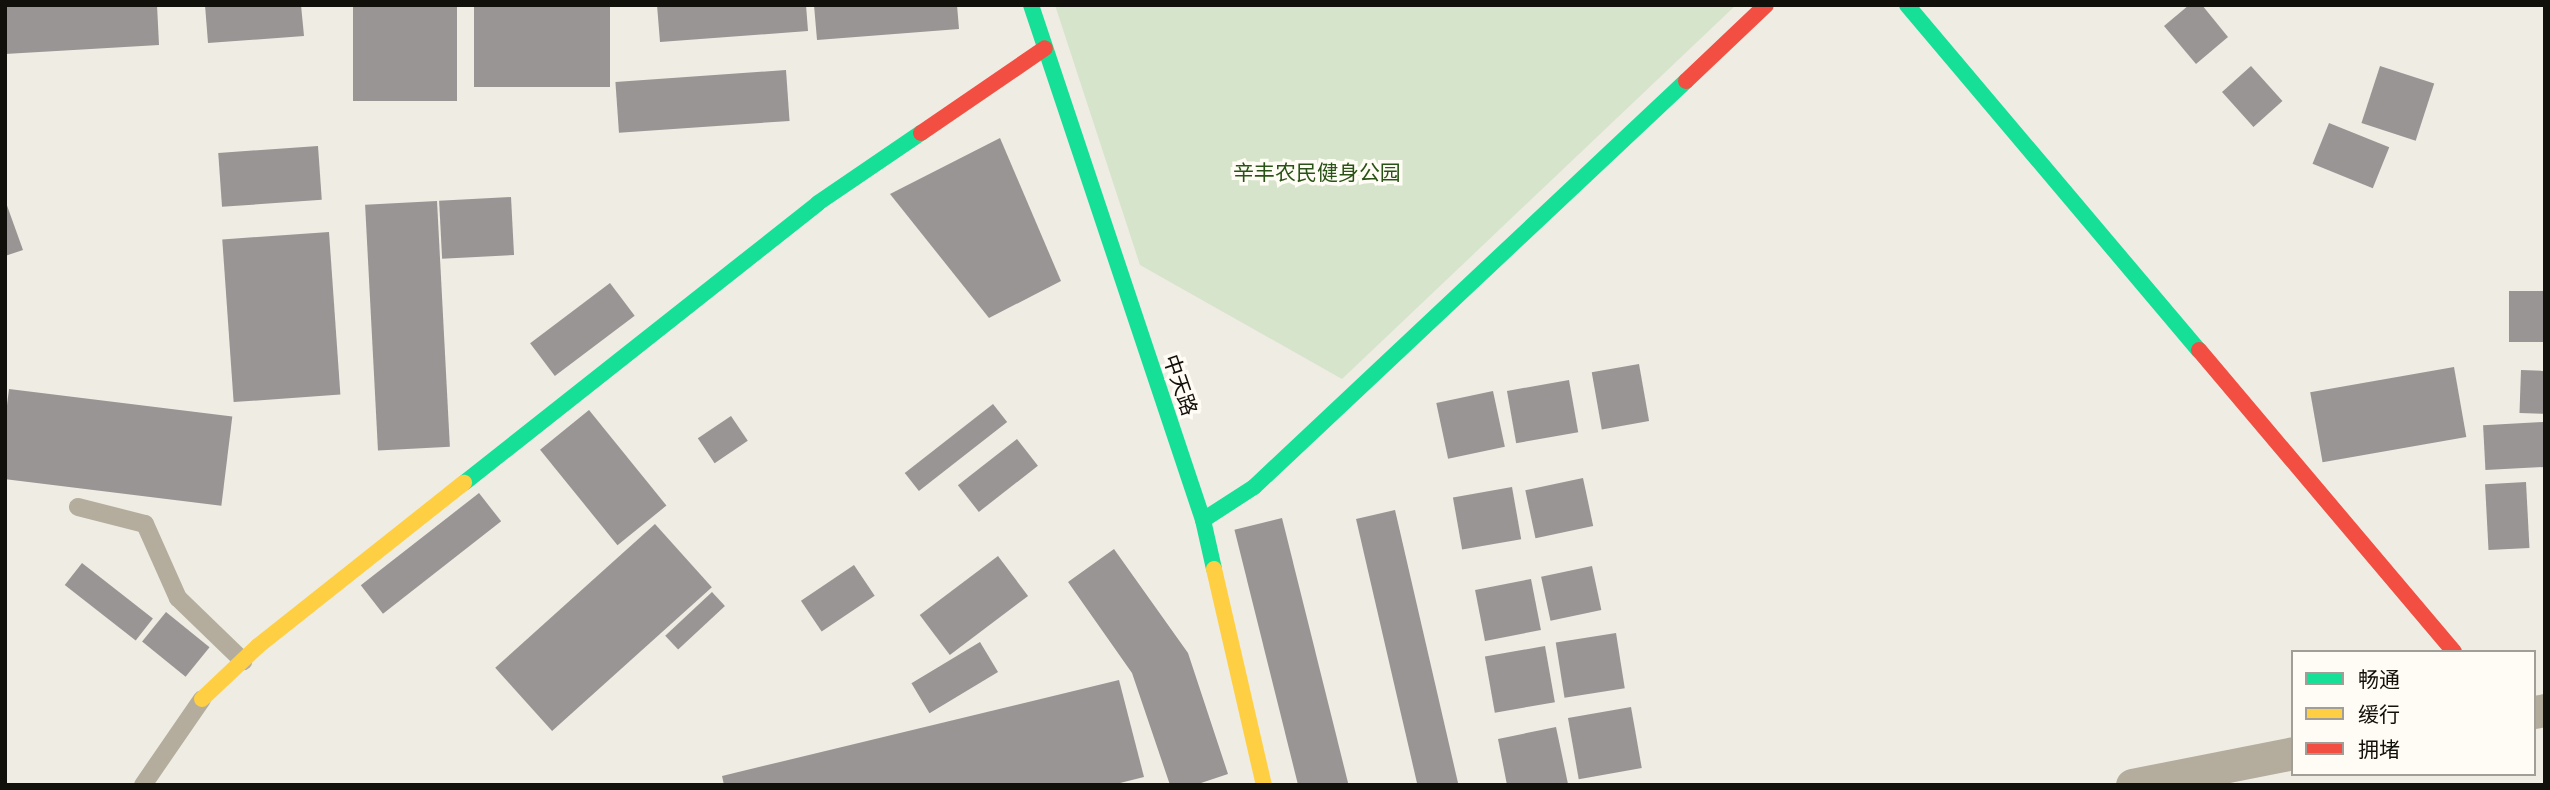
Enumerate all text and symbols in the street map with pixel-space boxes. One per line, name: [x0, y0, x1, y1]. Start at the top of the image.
park label: 辛丰农民健身公园: [1233, 160, 1401, 186]
street label: 中天路: [1158, 351, 1202, 419]
legend: [2291, 650, 2536, 776]
text: 畅通: [2358, 665, 2400, 694]
text: 缓行: [2358, 700, 2400, 729]
text: 拥堵: [2358, 735, 2400, 764]

